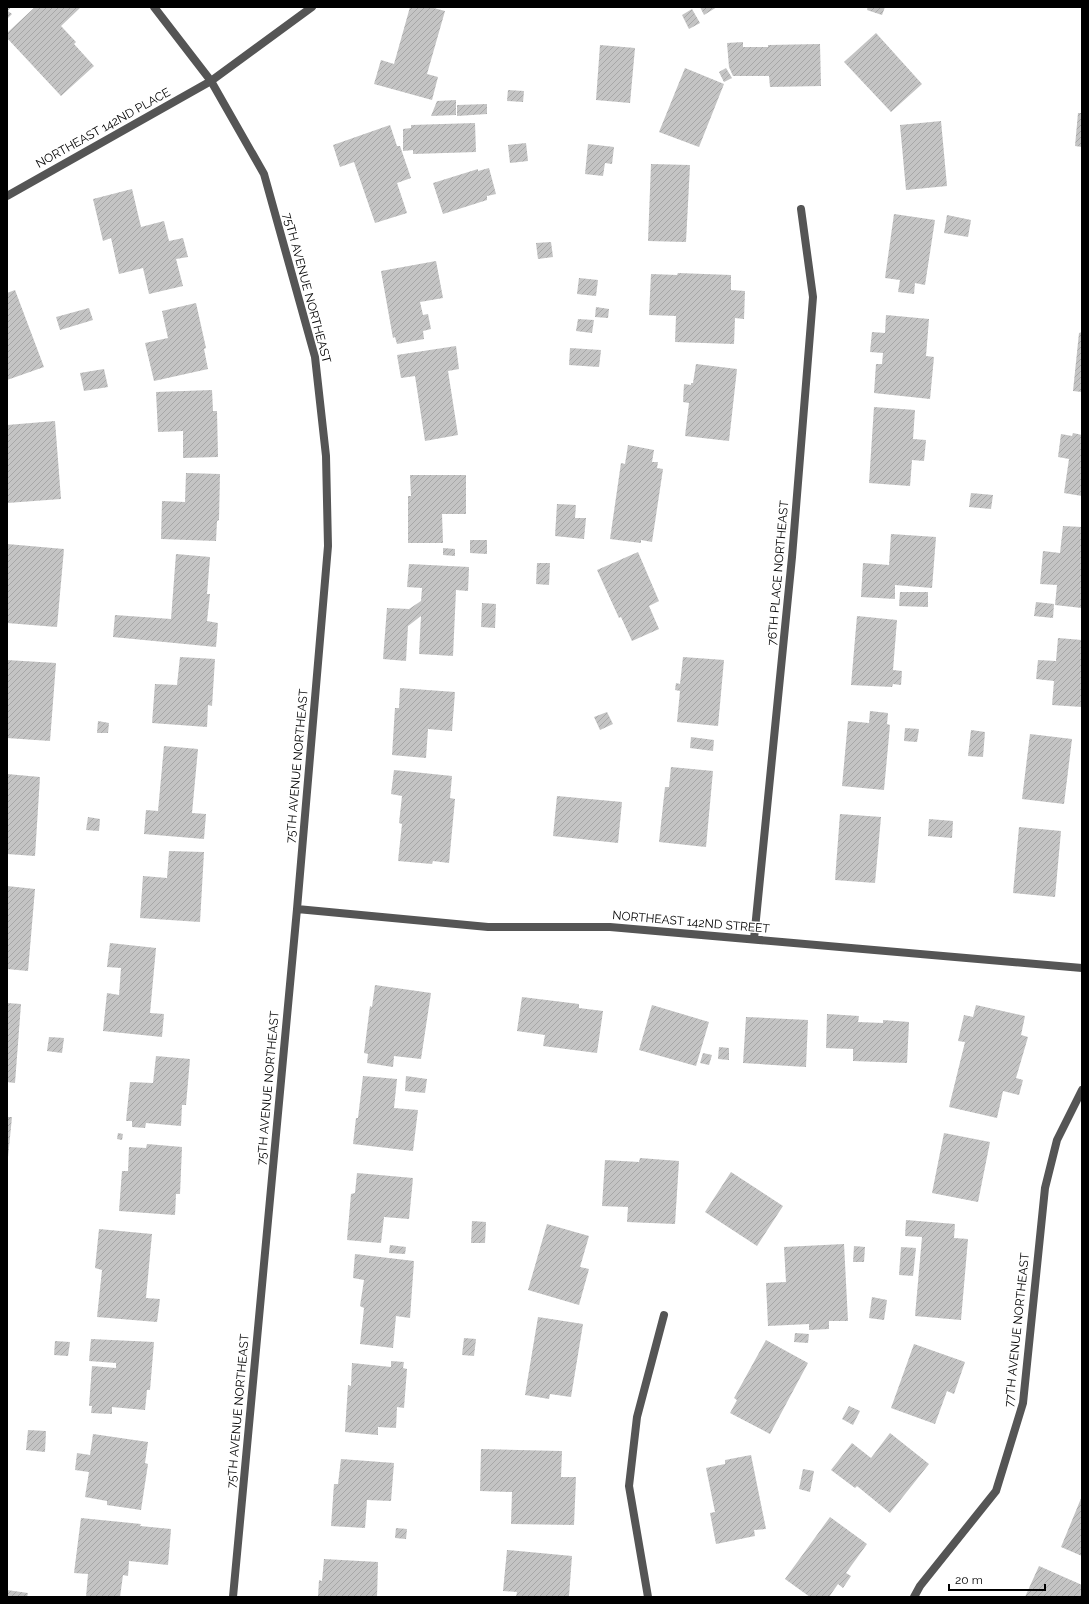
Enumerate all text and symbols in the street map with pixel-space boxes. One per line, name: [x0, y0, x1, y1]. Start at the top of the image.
street label: NORTHEAST 142ND PLACE: [33, 85, 173, 171]
street label: 75TH AVENUE NORTHEAST: [280, 211, 334, 365]
street label: 76TH PLACE NORTHEAST: [765, 499, 791, 646]
street label: 75TH AVENUE NORTHEAST: [283, 688, 311, 844]
street label: NORTHEAST 142ND STREET: [612, 908, 771, 936]
street label: 75TH AVENUE NORTHEAST: [254, 1010, 282, 1166]
street label: 77TH AVENUE NORTHEAST: [1002, 1251, 1032, 1408]
street label: 75TH AVENUE NORTHEAST: [224, 1333, 252, 1489]
scale bar: [949, 1566, 1045, 1592]
text: 20 m: [955, 1573, 983, 1587]

